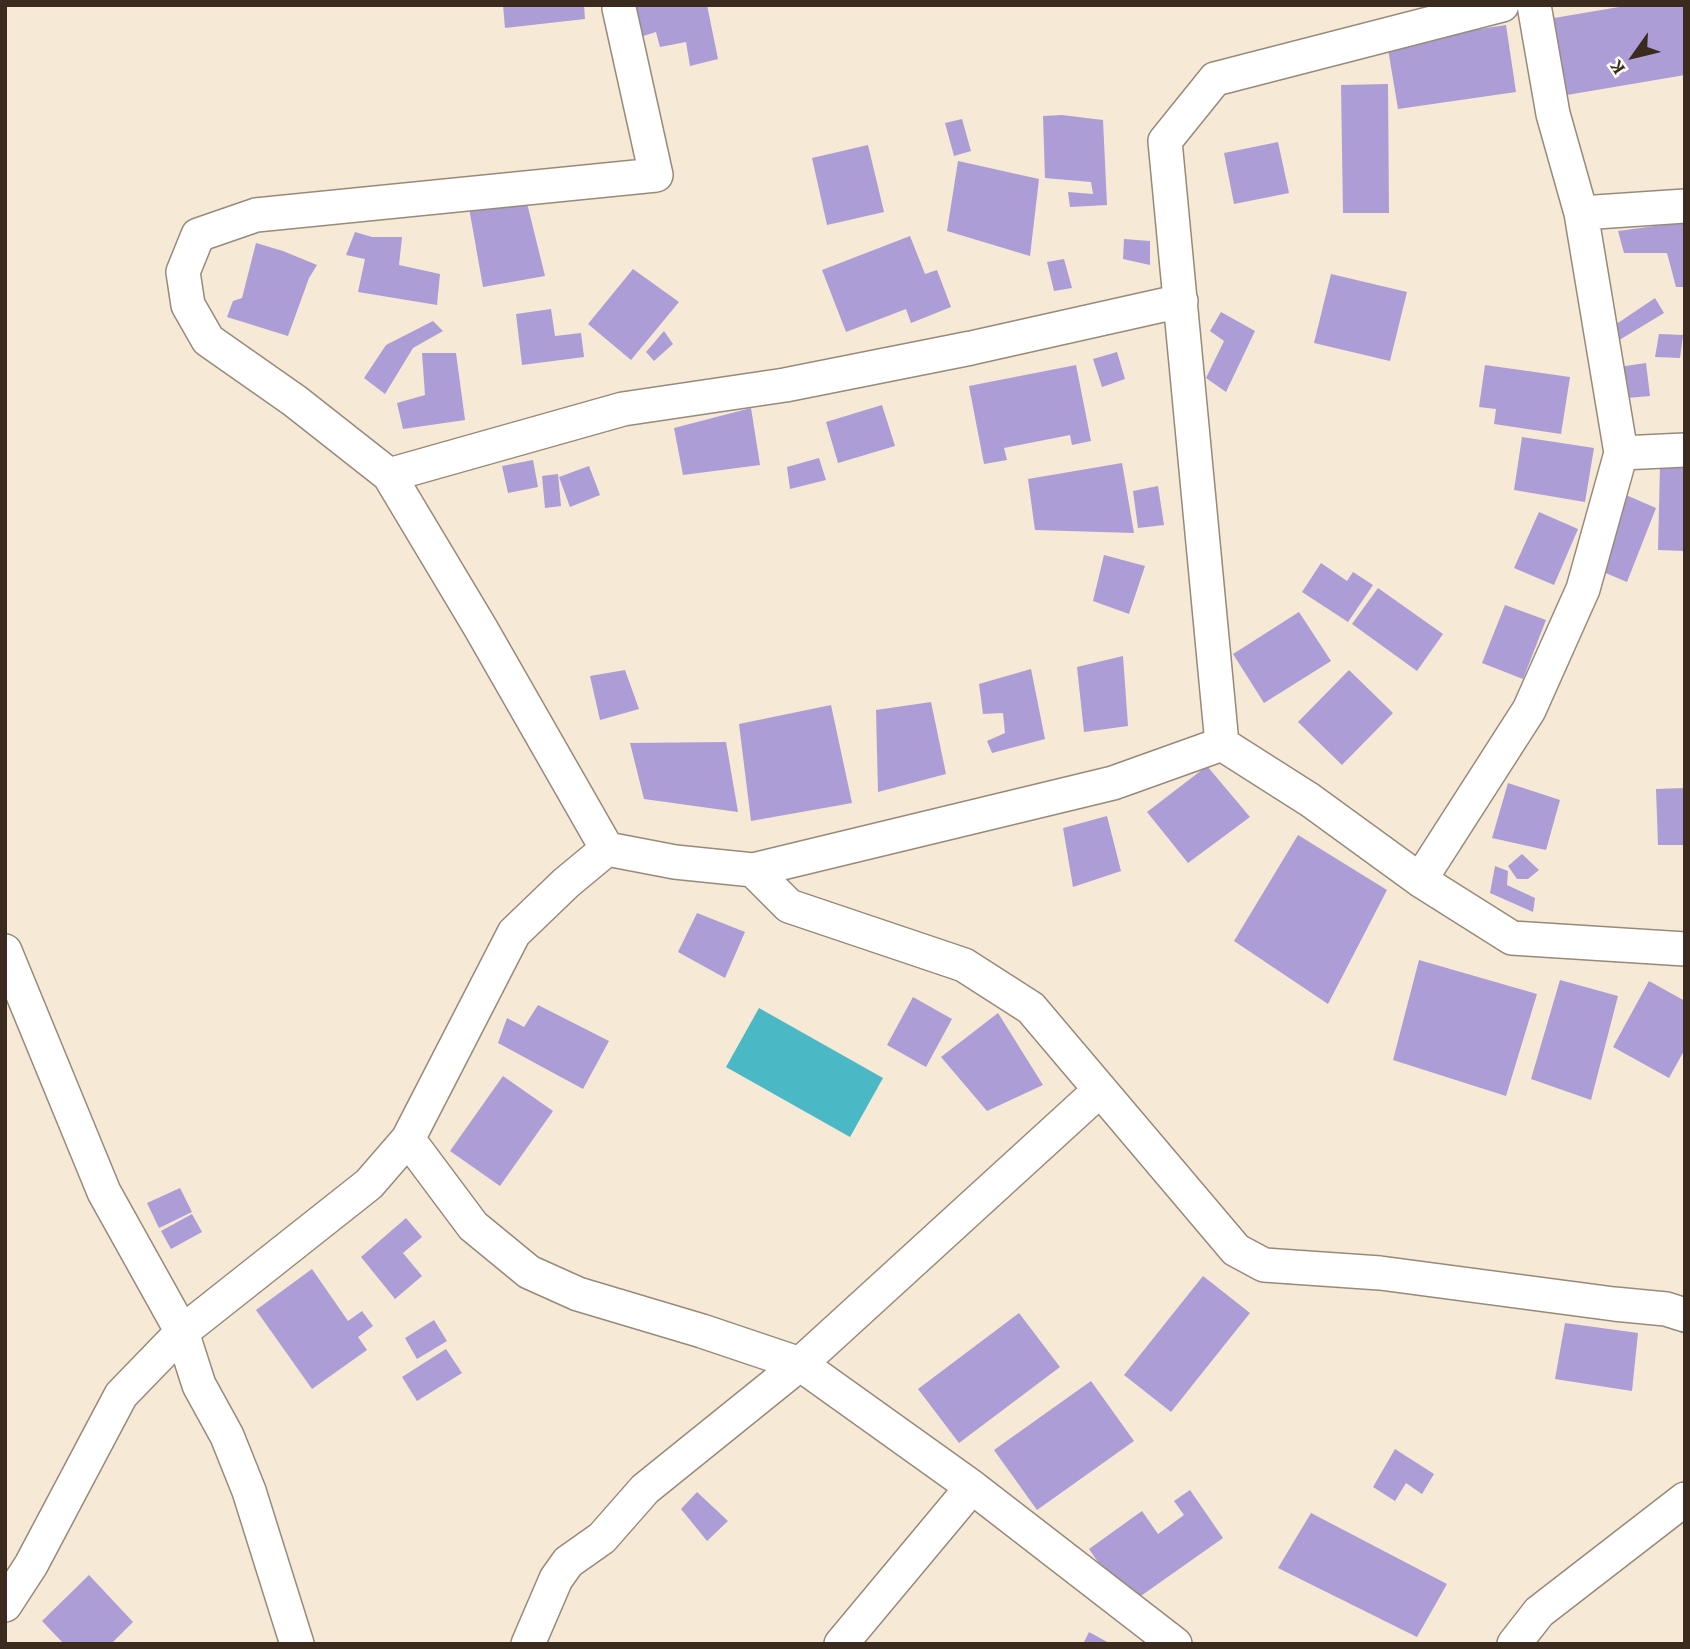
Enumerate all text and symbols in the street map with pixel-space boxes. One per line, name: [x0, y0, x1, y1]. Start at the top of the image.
north arrow: [1599, 21, 1669, 91]
text: K: [1602, 55, 1632, 81]

